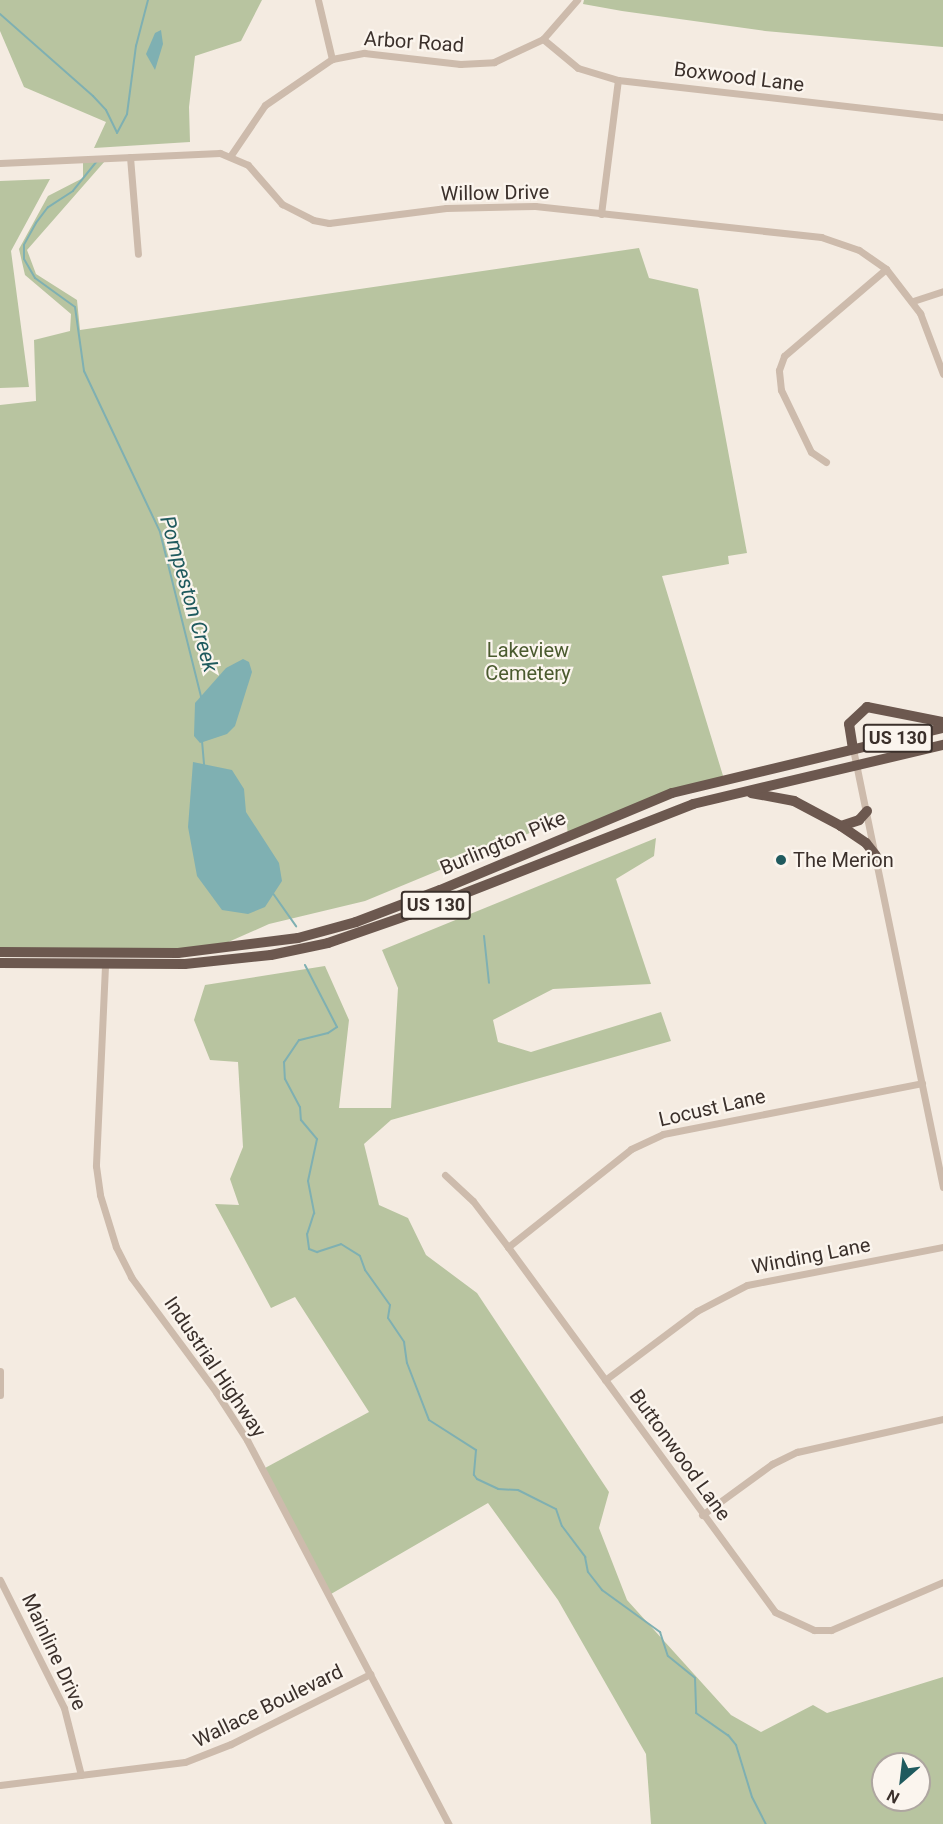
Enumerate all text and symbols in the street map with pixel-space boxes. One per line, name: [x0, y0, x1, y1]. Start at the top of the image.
street label: Arbor Road: [363, 27, 465, 57]
street label: Boxwood Lane: [673, 57, 805, 97]
street label: Willow Drive: [440, 180, 550, 206]
water label: Pompeston Creek: [155, 513, 223, 675]
park label: Lakeview Cemetery: [485, 638, 571, 685]
road number: US 130: [862, 723, 934, 753]
street label: Burlington Pike: [437, 806, 569, 880]
place label: The Merion: [793, 848, 894, 872]
marker: The Merion: [774, 853, 788, 867]
road number: US 130: [400, 890, 472, 920]
street label: Locust Lane: [656, 1084, 768, 1132]
street label: Winding Lane: [750, 1233, 872, 1279]
street label: Industrial Highway: [159, 1292, 271, 1442]
street label: Buttonwood Lane: [624, 1385, 736, 1525]
street label: Mainline Drive: [17, 1590, 91, 1714]
street label: Wallace Boulevard: [189, 1659, 347, 1753]
north arrow: [871, 1752, 931, 1812]
text: N: [884, 1786, 903, 1808]

